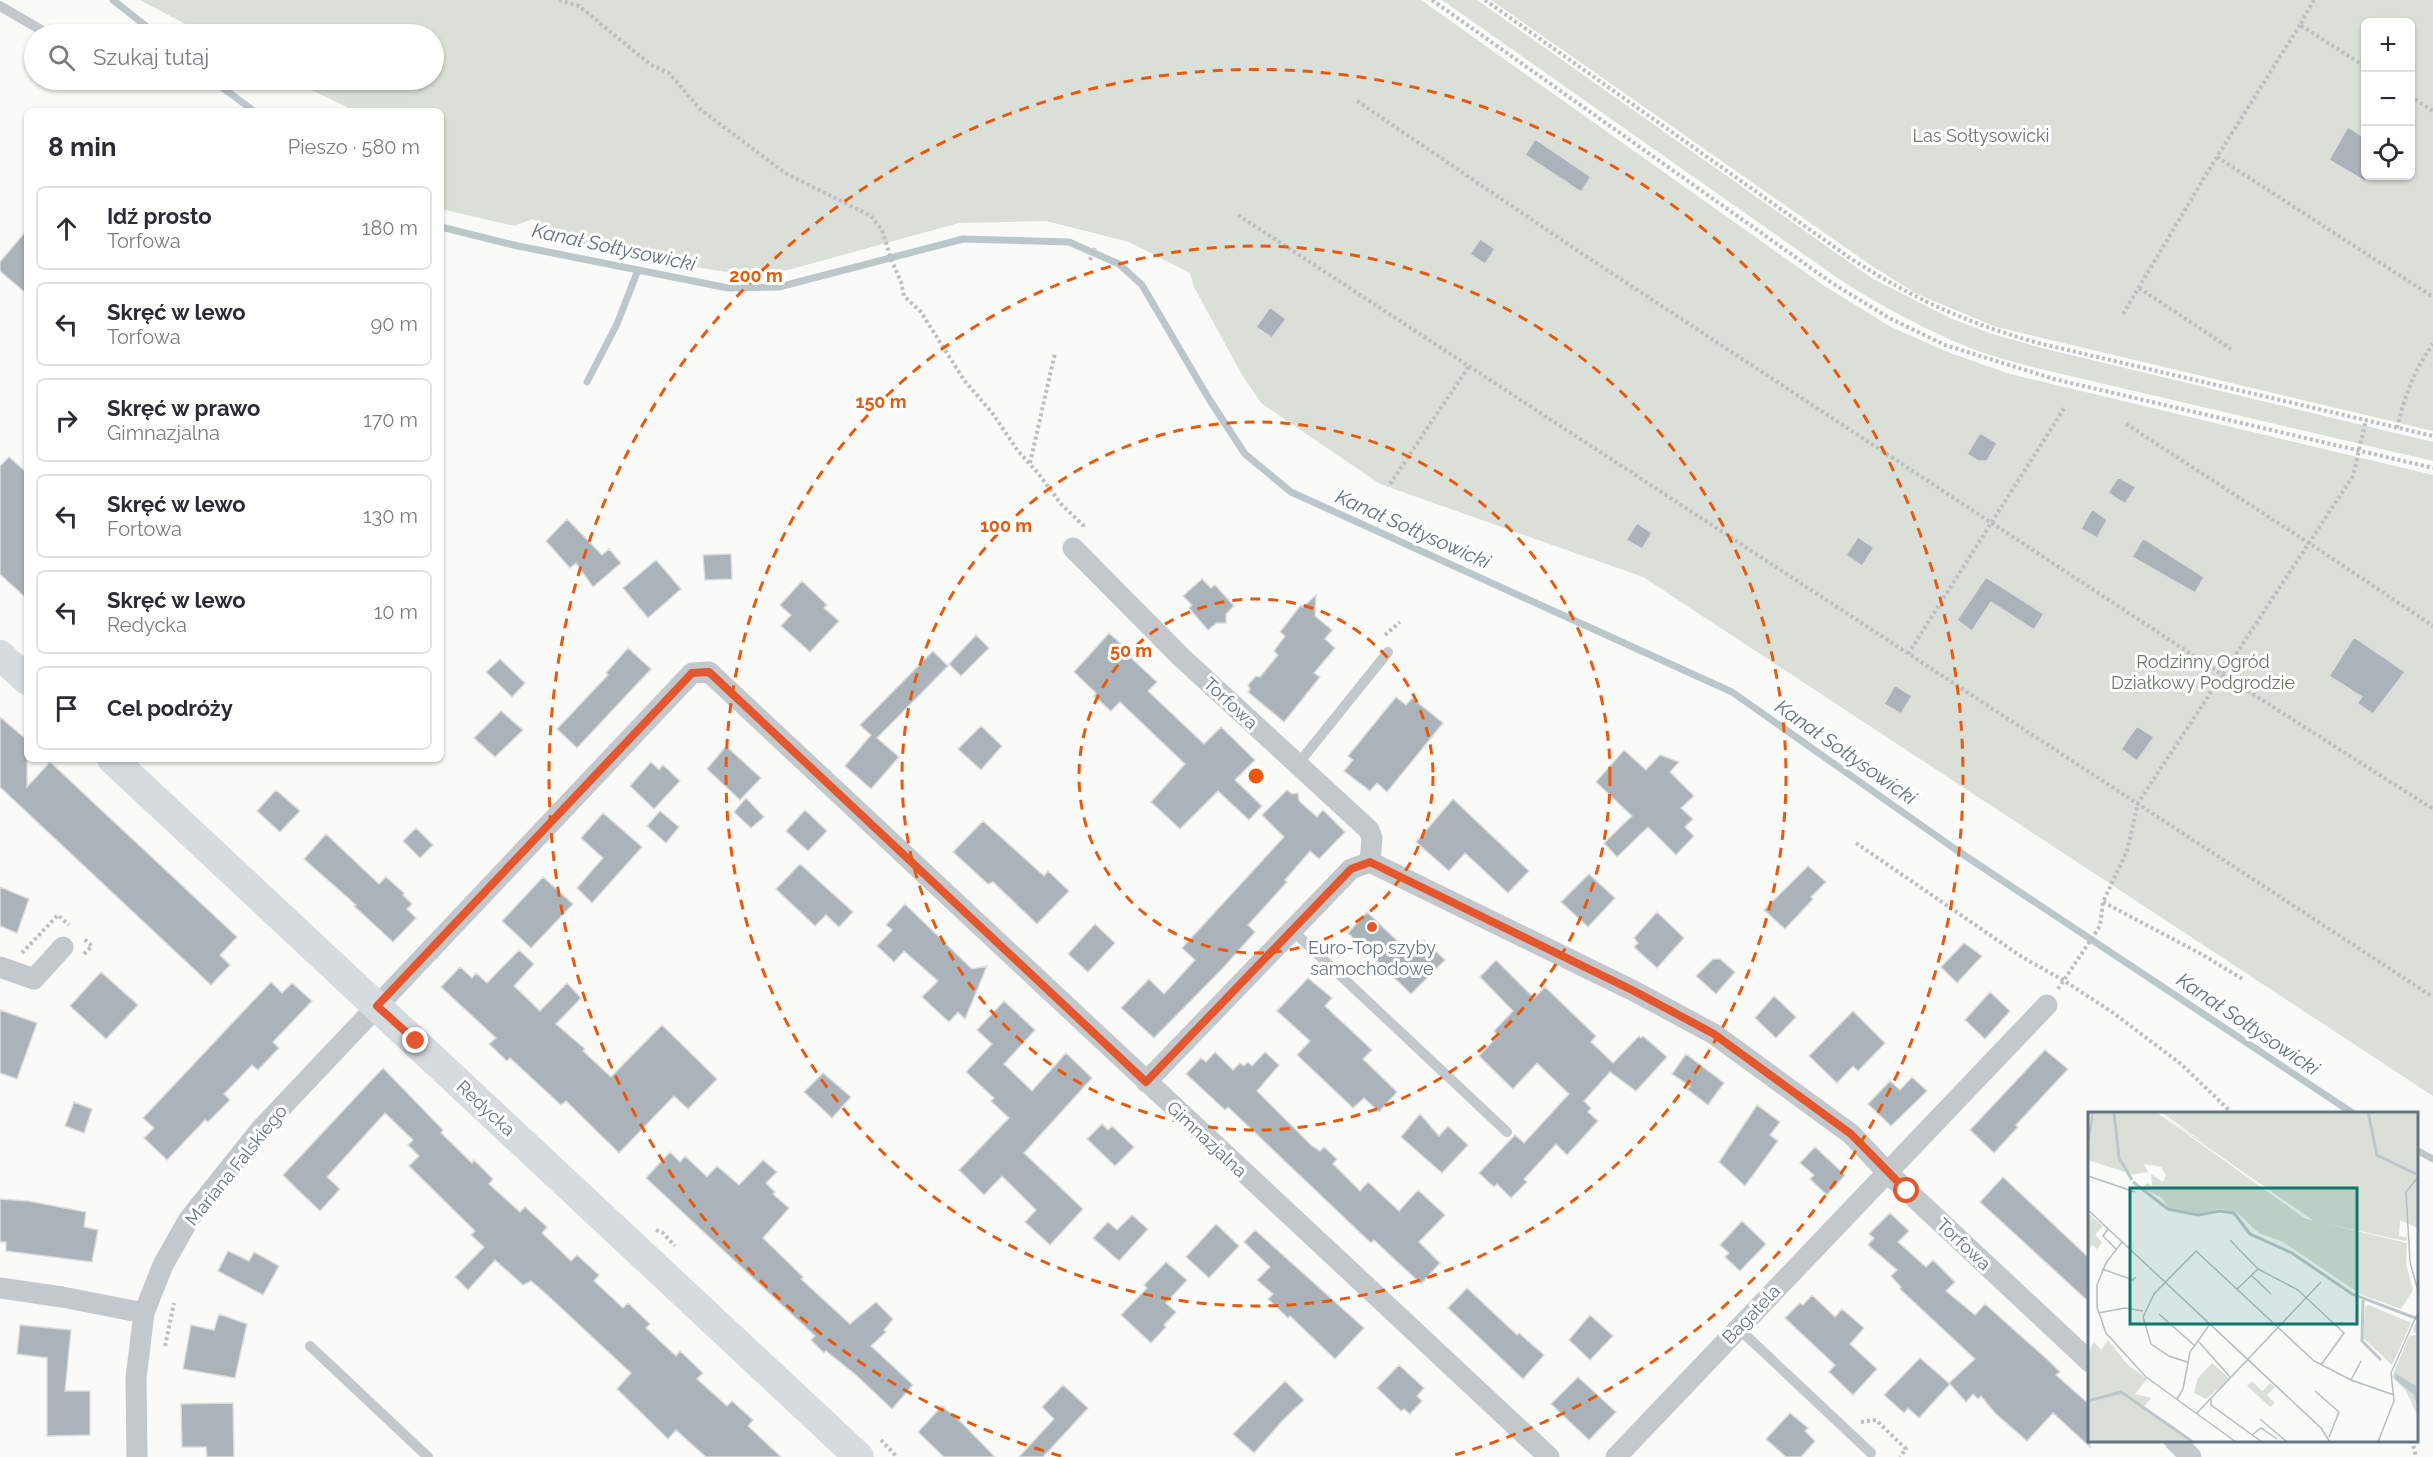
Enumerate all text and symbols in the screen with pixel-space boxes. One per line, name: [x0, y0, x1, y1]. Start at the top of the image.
map controls: [2361, 18, 2415, 180]
button: +: [2361, 18, 2415, 72]
search box: [24, 24, 444, 90]
icon: search: [45, 41, 78, 74]
text: Szukaj tutaj: [93, 44, 209, 70]
button: −: [2361, 72, 2415, 126]
park label: Las Sołtysowicki: [1912, 125, 2050, 146]
button: locate: [2361, 126, 2415, 180]
text: 8 min: [48, 132, 116, 162]
text: Pieszo · 580 m: [288, 135, 420, 159]
text: Idź prosto: [107, 203, 212, 229]
icon: ahead: [50, 212, 83, 245]
text: 180 m: [362, 216, 418, 240]
water label: Kanał Sołtysowicki: [530, 218, 699, 276]
text: Torfowa: [107, 229, 181, 253]
text: 200 m: [729, 265, 783, 286]
text: Skręć w lewo: [107, 299, 246, 325]
icon: left: [50, 308, 83, 341]
text: 90 m: [371, 312, 418, 336]
text: Torfowa: [107, 325, 181, 349]
text: 150 m: [856, 391, 907, 412]
text: Skręć w prawo: [107, 395, 260, 421]
icon: right: [50, 404, 83, 437]
text: 170 m: [363, 408, 418, 432]
text: Gimnazjalna: [107, 421, 220, 445]
water label: Kanał Sołtysowicki: [1332, 484, 1495, 574]
text: Skręć w lewo: [107, 491, 246, 517]
icon: left: [50, 500, 83, 533]
text: 130 m: [363, 504, 418, 528]
text: 100 m: [980, 515, 1032, 536]
text: Fortowa: [107, 517, 182, 541]
text: Skręć w lewo: [107, 587, 246, 613]
icon: left: [50, 596, 83, 629]
text: 10 m: [374, 600, 418, 624]
text: Redycka: [107, 613, 187, 637]
text: 50 m: [1110, 640, 1152, 661]
park label: Rodzinny Ogród Działkowy Podgrodzie: [2111, 651, 2295, 693]
street label: Torfowa: [1200, 673, 1262, 733]
icon: arrive: [50, 692, 83, 725]
water label: Kanał Sołtysowicki: [1771, 694, 1922, 810]
text: Cel podróży: [107, 695, 233, 721]
centre of rings: [1246, 766, 1266, 786]
marker: Euro-Top szyby samochodowe: [1365, 920, 1379, 934]
place label: Euro-Top szyby samochodowe: [1308, 937, 1436, 979]
water label: Kanał Sołtysowicki: [2172, 967, 2325, 1081]
route end: [402, 1027, 428, 1053]
street label: Redycka: [453, 1076, 519, 1140]
street label: Gimnazjalna: [1163, 1097, 1251, 1181]
street label: Mariana Falskiego: [181, 1100, 291, 1230]
inset map: [2088, 1112, 2418, 1442]
route start: [1893, 1177, 1919, 1203]
street label: Torfowa: [1933, 1214, 1995, 1274]
street label: Bagatela: [1718, 1280, 1784, 1348]

